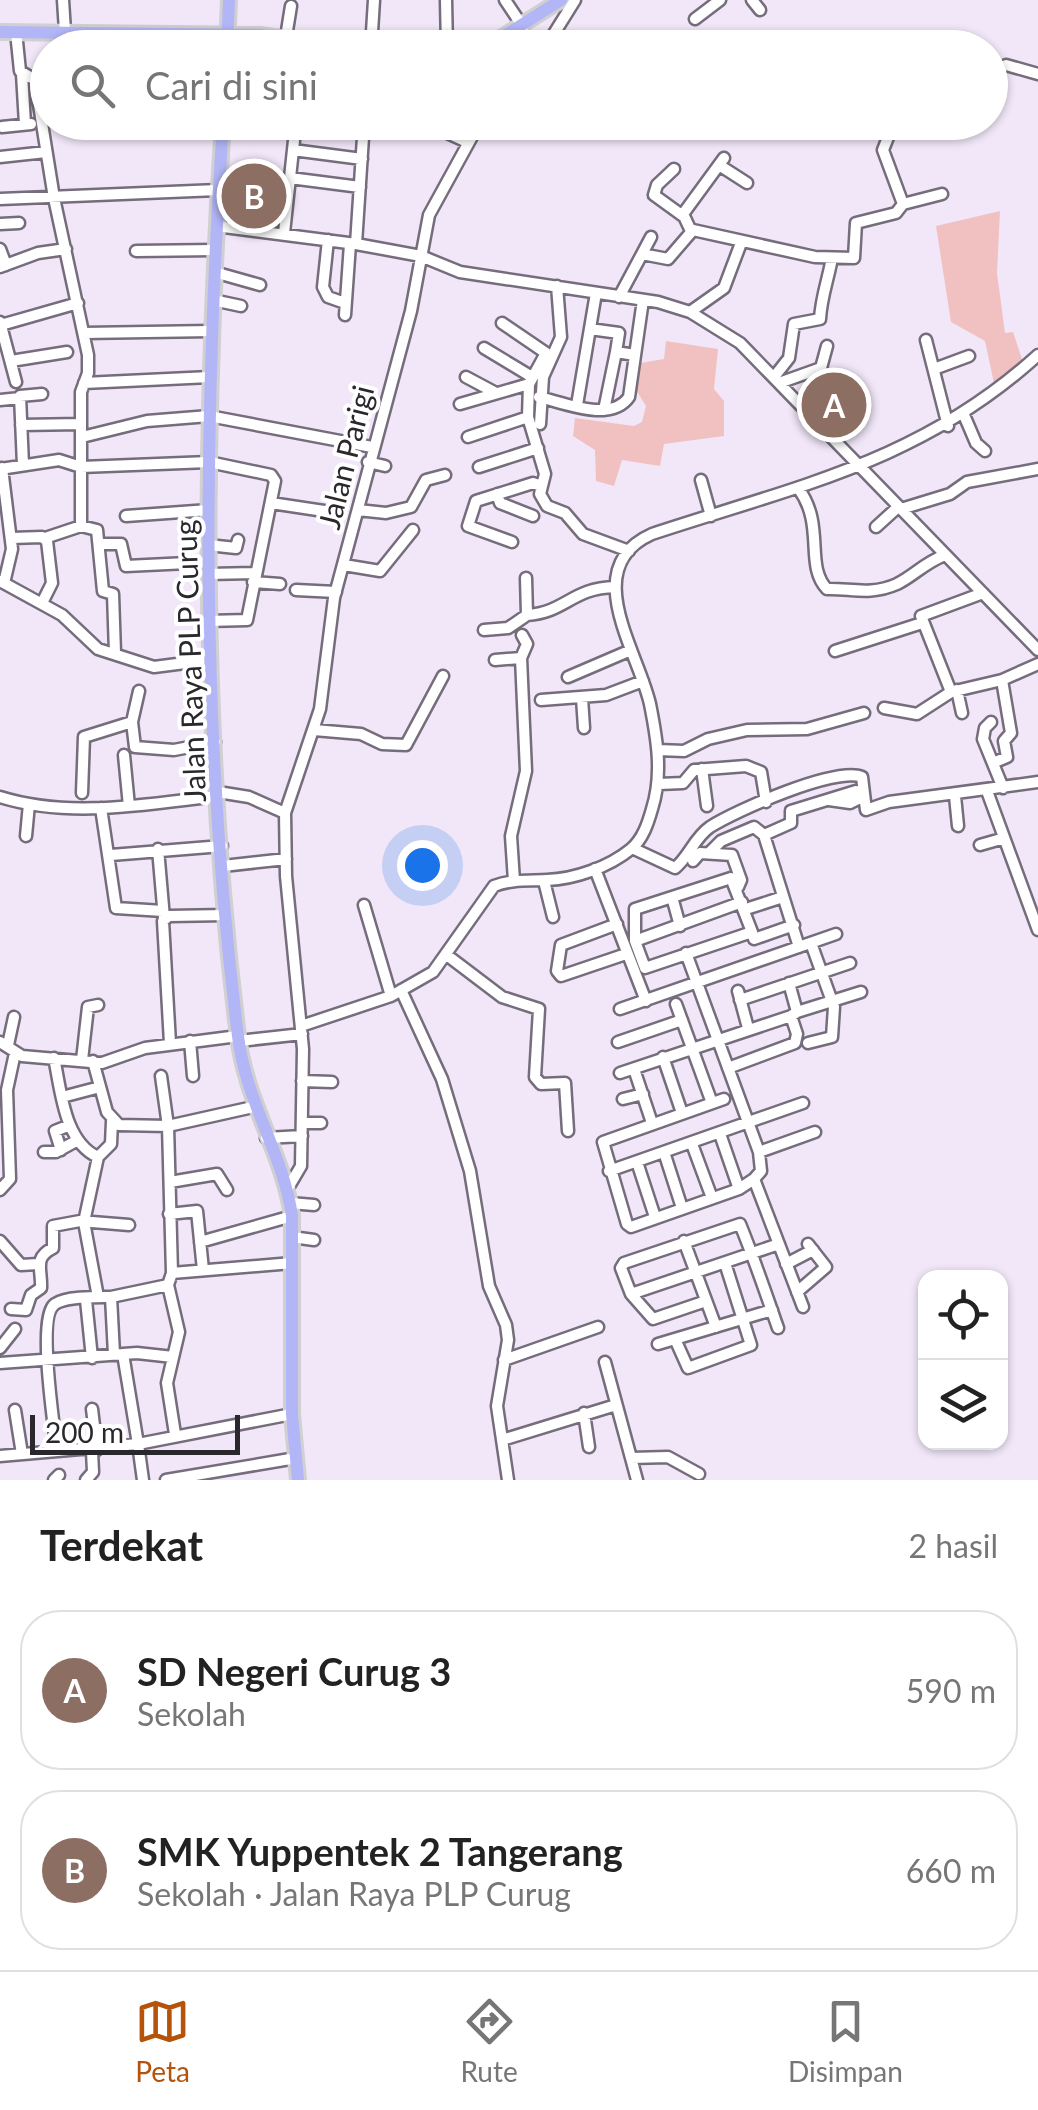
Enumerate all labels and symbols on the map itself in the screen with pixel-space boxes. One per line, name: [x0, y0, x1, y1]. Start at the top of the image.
pin: B: [222, 158, 286, 234]
pin: A: [802, 368, 866, 442]
street label: Jalan Parigi: [310, 381, 380, 533]
street label: Jalan Raya PLP Curug: [166, 519, 212, 803]
your location: [397, 840, 448, 891]
scale bar: [30, 1410, 240, 1454]

